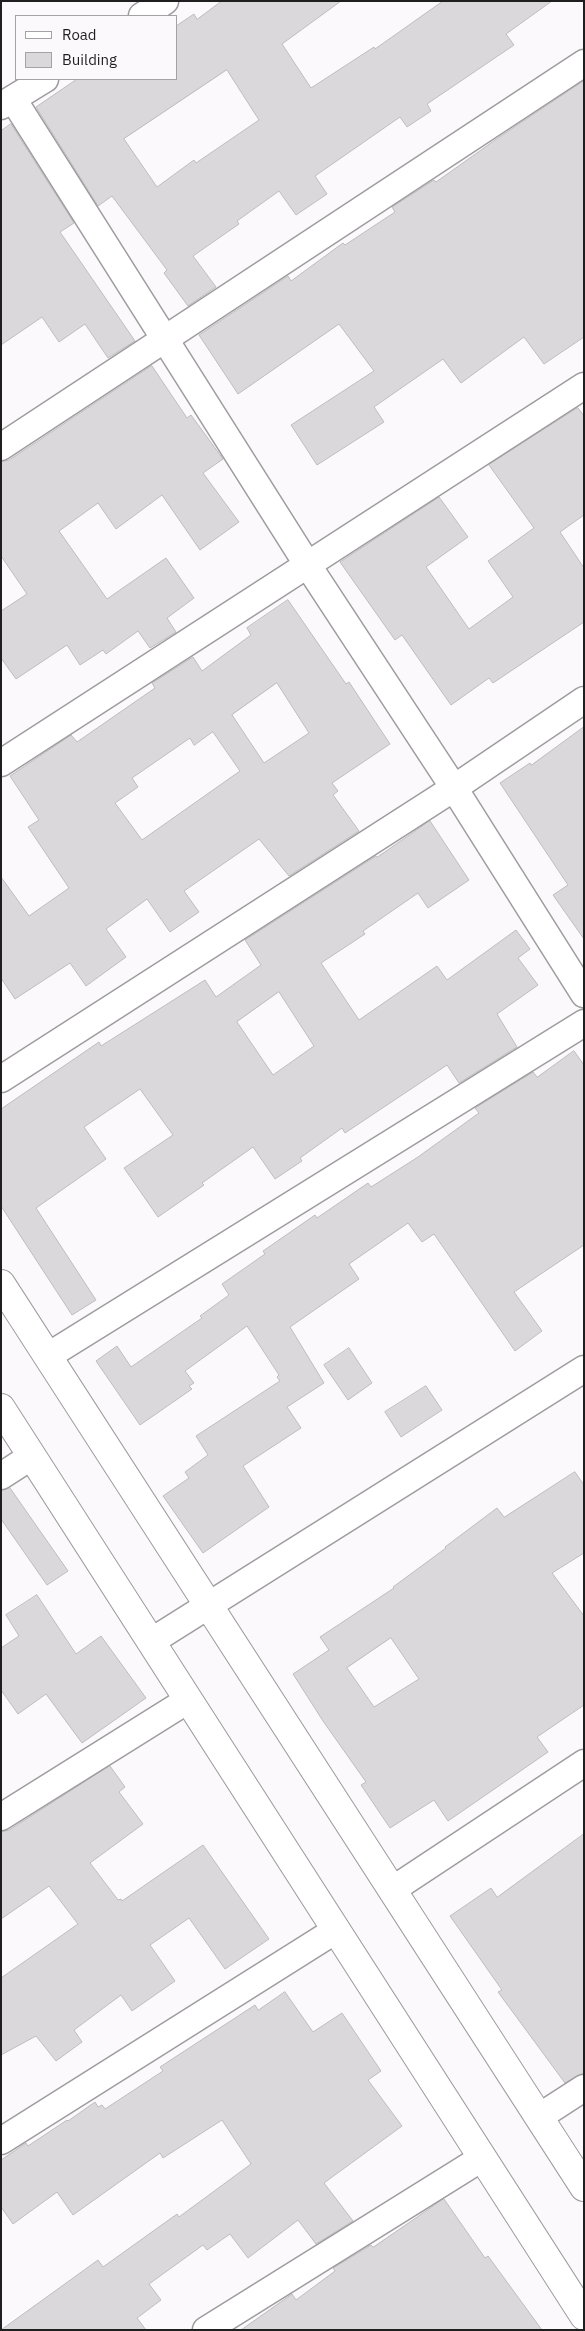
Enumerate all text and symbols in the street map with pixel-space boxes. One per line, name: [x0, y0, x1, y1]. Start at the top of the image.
legend: [15, 15, 178, 80]
text: Road: [62, 25, 97, 44]
text: Building: [62, 50, 117, 69]

